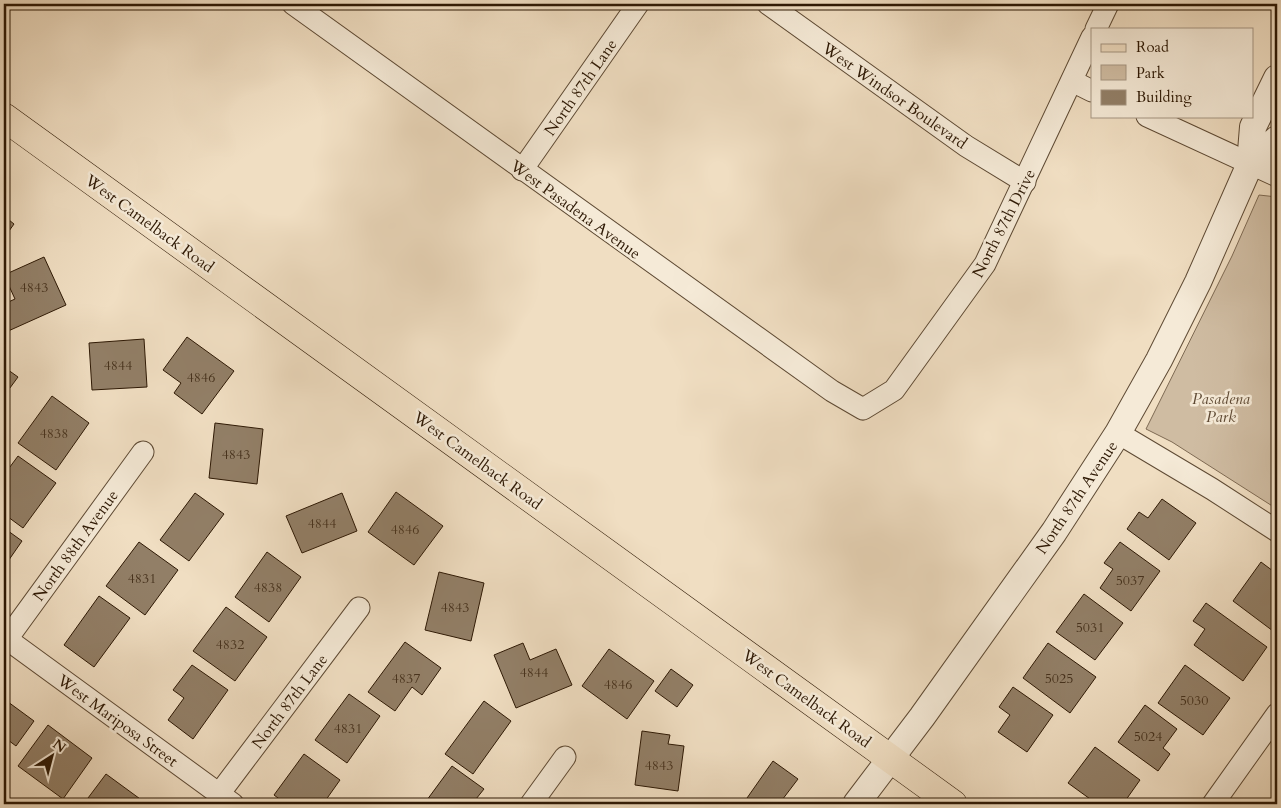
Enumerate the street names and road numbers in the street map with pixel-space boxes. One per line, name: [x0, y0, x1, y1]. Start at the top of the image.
street label: North 87th Lane: [539, 35, 622, 140]
street label: West Windsor Boulevard: [817, 37, 972, 155]
street label: West Pasadena Avenue: [505, 154, 645, 265]
street label: North 87th Drive: [967, 165, 1041, 282]
street label: West Camelback Road: [80, 169, 219, 278]
street label: West Camelback Road: [408, 406, 547, 515]
street label: North 87th Avenue: [1031, 436, 1123, 559]
street label: North 88th Avenue: [28, 485, 124, 606]
street label: West Camelback Road: [737, 644, 876, 753]
street label: North 87th Lane: [247, 650, 333, 754]
street label: West Mariposa Street: [52, 669, 182, 772]

